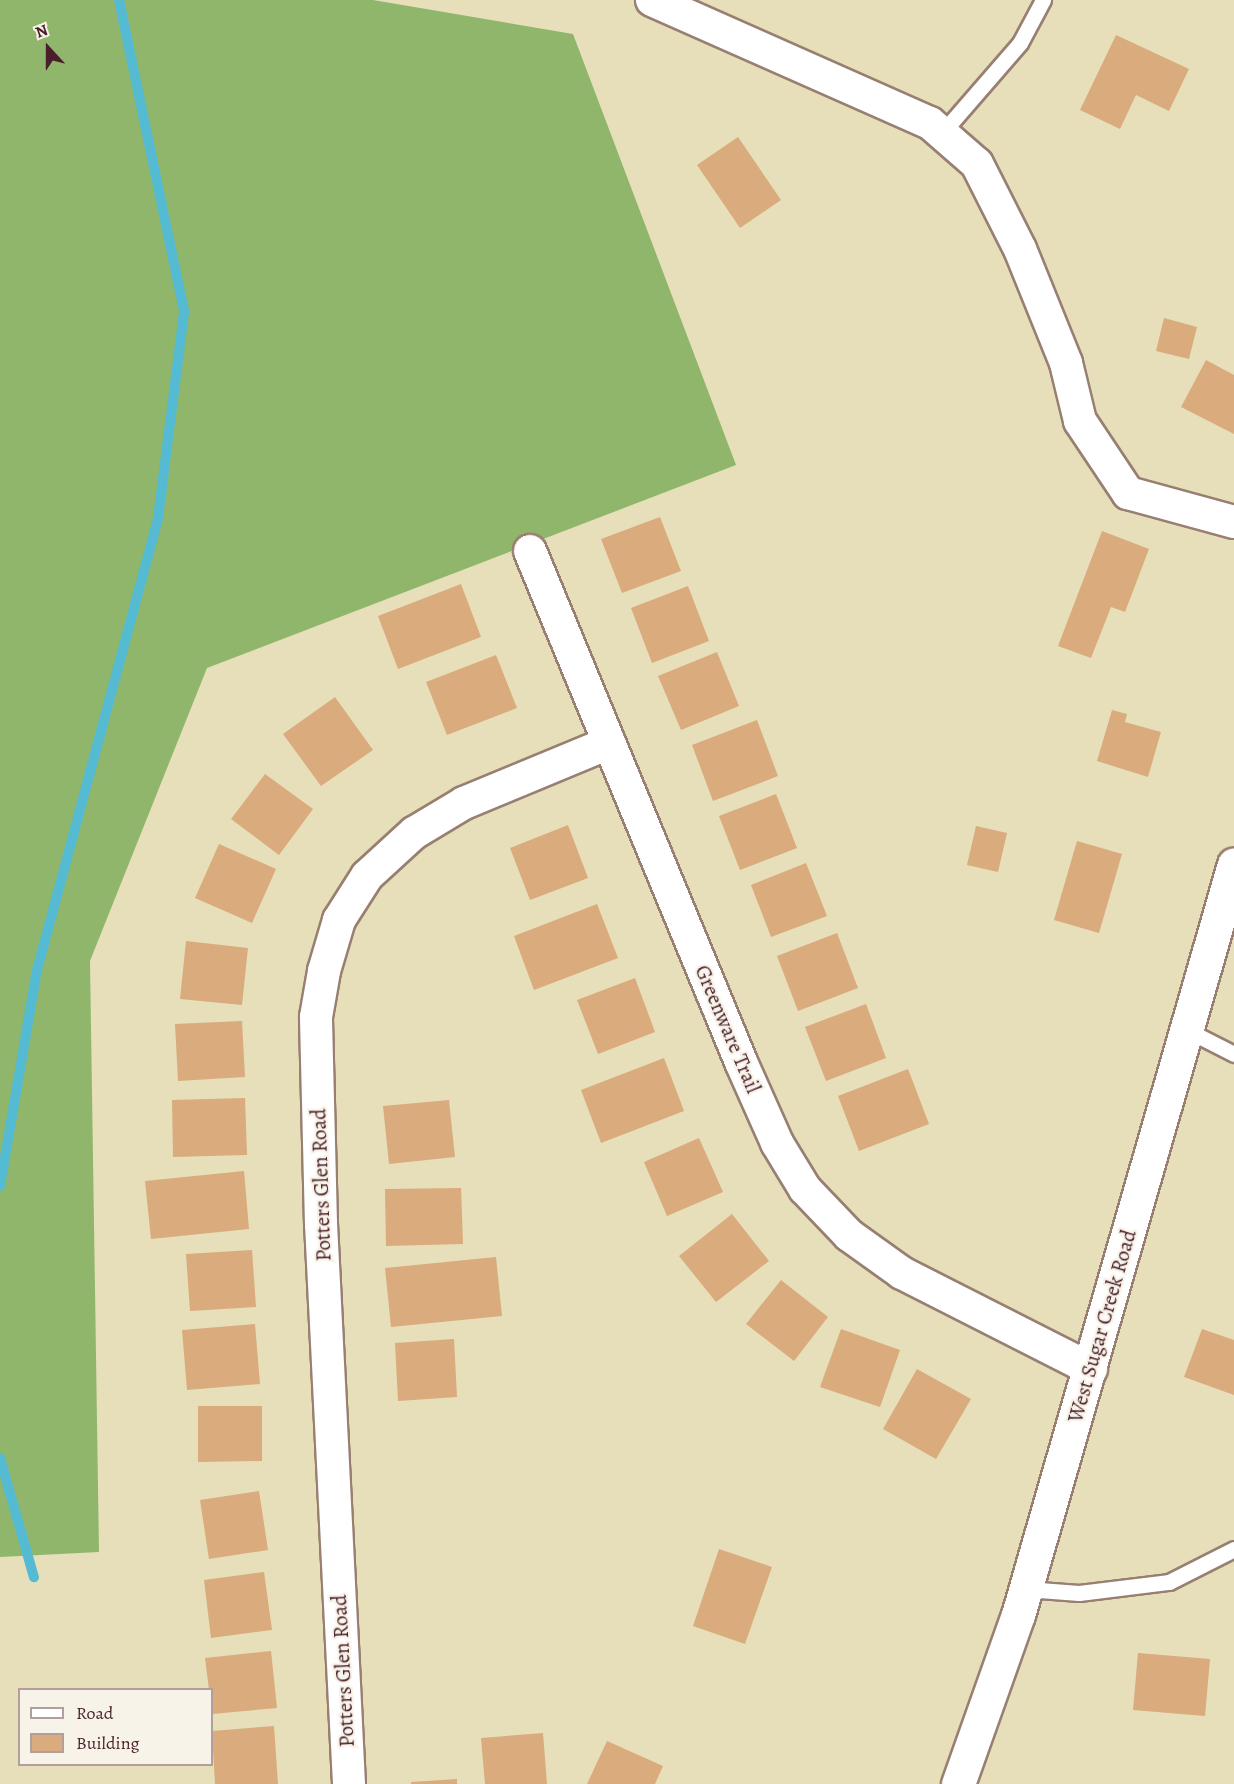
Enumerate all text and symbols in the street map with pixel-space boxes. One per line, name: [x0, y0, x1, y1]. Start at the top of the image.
north arrow: [18, 18, 78, 78]
text: N: [32, 19, 51, 44]
street label: Greenware Trail: [690, 961, 766, 1097]
street label: Potters Glen Road: [306, 1108, 336, 1262]
street label: West Sugar Creek Road: [1062, 1227, 1142, 1425]
street label: Potters Glen Road: [326, 1594, 360, 1748]
legend: [18, 1688, 213, 1766]
text: Road: [76, 1701, 113, 1725]
text: Building: [76, 1731, 140, 1755]

